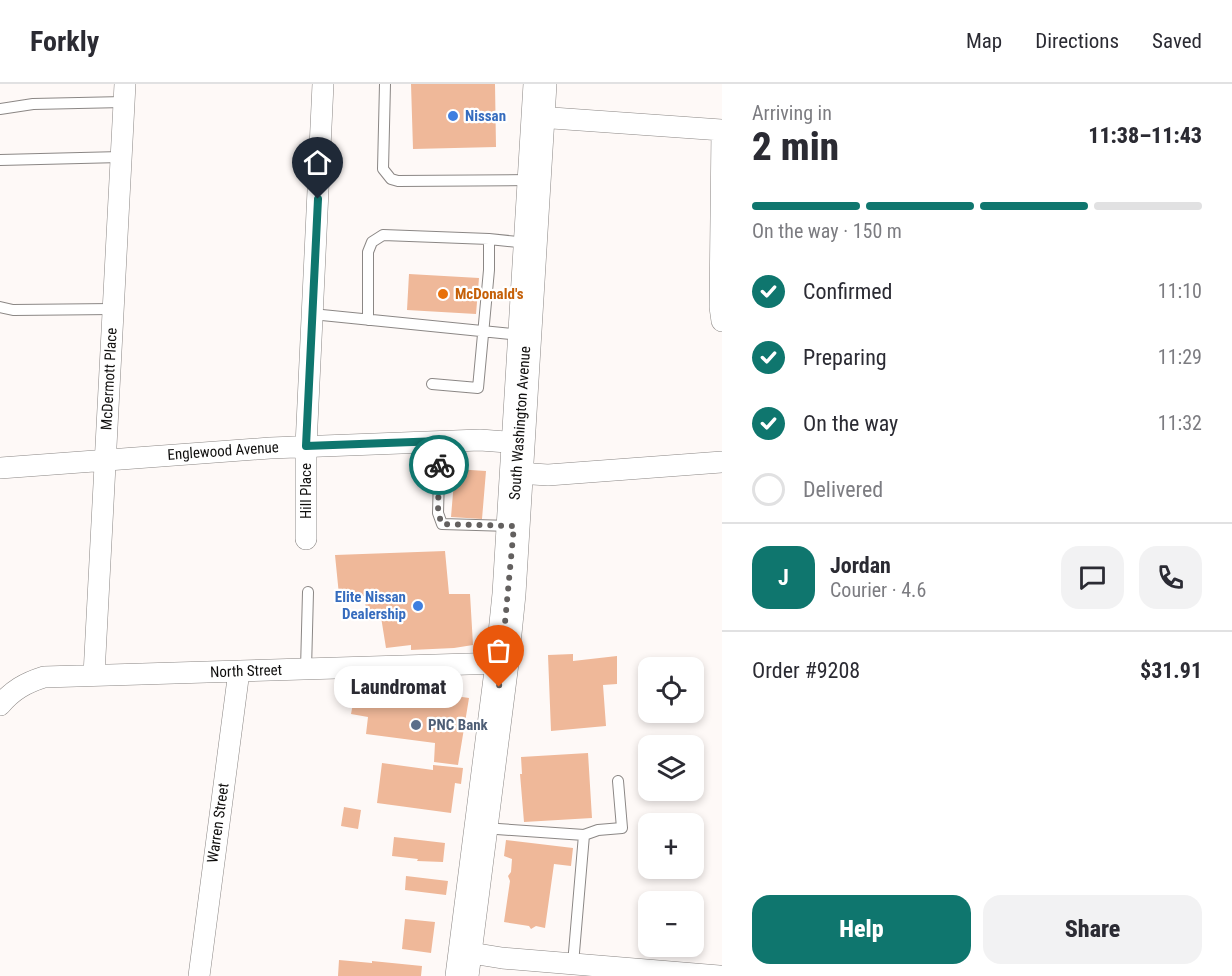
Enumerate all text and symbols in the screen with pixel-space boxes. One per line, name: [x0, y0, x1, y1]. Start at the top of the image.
text: Forkly: [30, 25, 99, 58]
text: Map: [966, 29, 1002, 53]
text: Directions: [1035, 29, 1119, 53]
text: Saved: [1152, 29, 1202, 53]
text: Arriving in: [752, 101, 832, 125]
place label: Nissan: [465, 107, 506, 125]
marker: Nissan: [446, 109, 460, 123]
text: 11:38–11:43: [1088, 123, 1202, 148]
text: 2 min: [752, 124, 839, 170]
pin: [292, 137, 343, 199]
icon: home: [301, 146, 334, 179]
text: On the way · 150 m: [752, 219, 902, 243]
icon: check: [752, 275, 785, 308]
text: Confirmed: [803, 279, 892, 304]
text: 11:10: [1158, 279, 1202, 303]
place label: McDonald's: [455, 285, 524, 303]
marker: McDonald's: [436, 287, 450, 301]
street label: McDermott Place: [97, 327, 121, 431]
icon: check: [752, 341, 785, 374]
text: Preparing: [803, 345, 887, 370]
text: 11:29: [1158, 345, 1202, 369]
street label: South Washington Avenue: [506, 346, 534, 500]
icon: check: [752, 407, 785, 440]
text: On the way: [803, 411, 898, 436]
text: 11:32: [1158, 411, 1202, 435]
courier: [409, 435, 469, 495]
street label: Englewood Avenue: [167, 438, 279, 464]
icon: bike: [423, 449, 456, 482]
street label: Hill Place: [297, 463, 315, 519]
text: Delivered: [803, 477, 883, 502]
button: chat: [1061, 546, 1124, 609]
button: phone: [1139, 546, 1202, 609]
text: Jordan: [830, 553, 891, 578]
text: J: [778, 565, 789, 590]
text: Courier · 4.6: [830, 578, 926, 602]
place label: Elite Nissan Dealership: [335, 588, 406, 623]
marker: Elite Nissan Dealership: [411, 599, 425, 613]
pin: [473, 625, 524, 687]
icon: bag: [482, 634, 515, 667]
map controls: [638, 657, 704, 957]
button: locate: [638, 657, 704, 723]
text: Order #9208: [752, 658, 860, 683]
text: $31.91: [1140, 658, 1202, 683]
street label: North Street: [210, 661, 282, 681]
callout: Laundromat: [334, 666, 463, 708]
text: Laundromat: [351, 675, 446, 699]
place label: PNC Bank: [428, 716, 489, 734]
marker: PNC Bank: [409, 718, 423, 732]
button: layers: [638, 735, 704, 801]
street label: Warren Street: [204, 782, 232, 864]
button: +: [638, 813, 704, 879]
button: −: [638, 891, 704, 957]
button: Help: [752, 895, 971, 964]
button: Share: [983, 895, 1202, 964]

